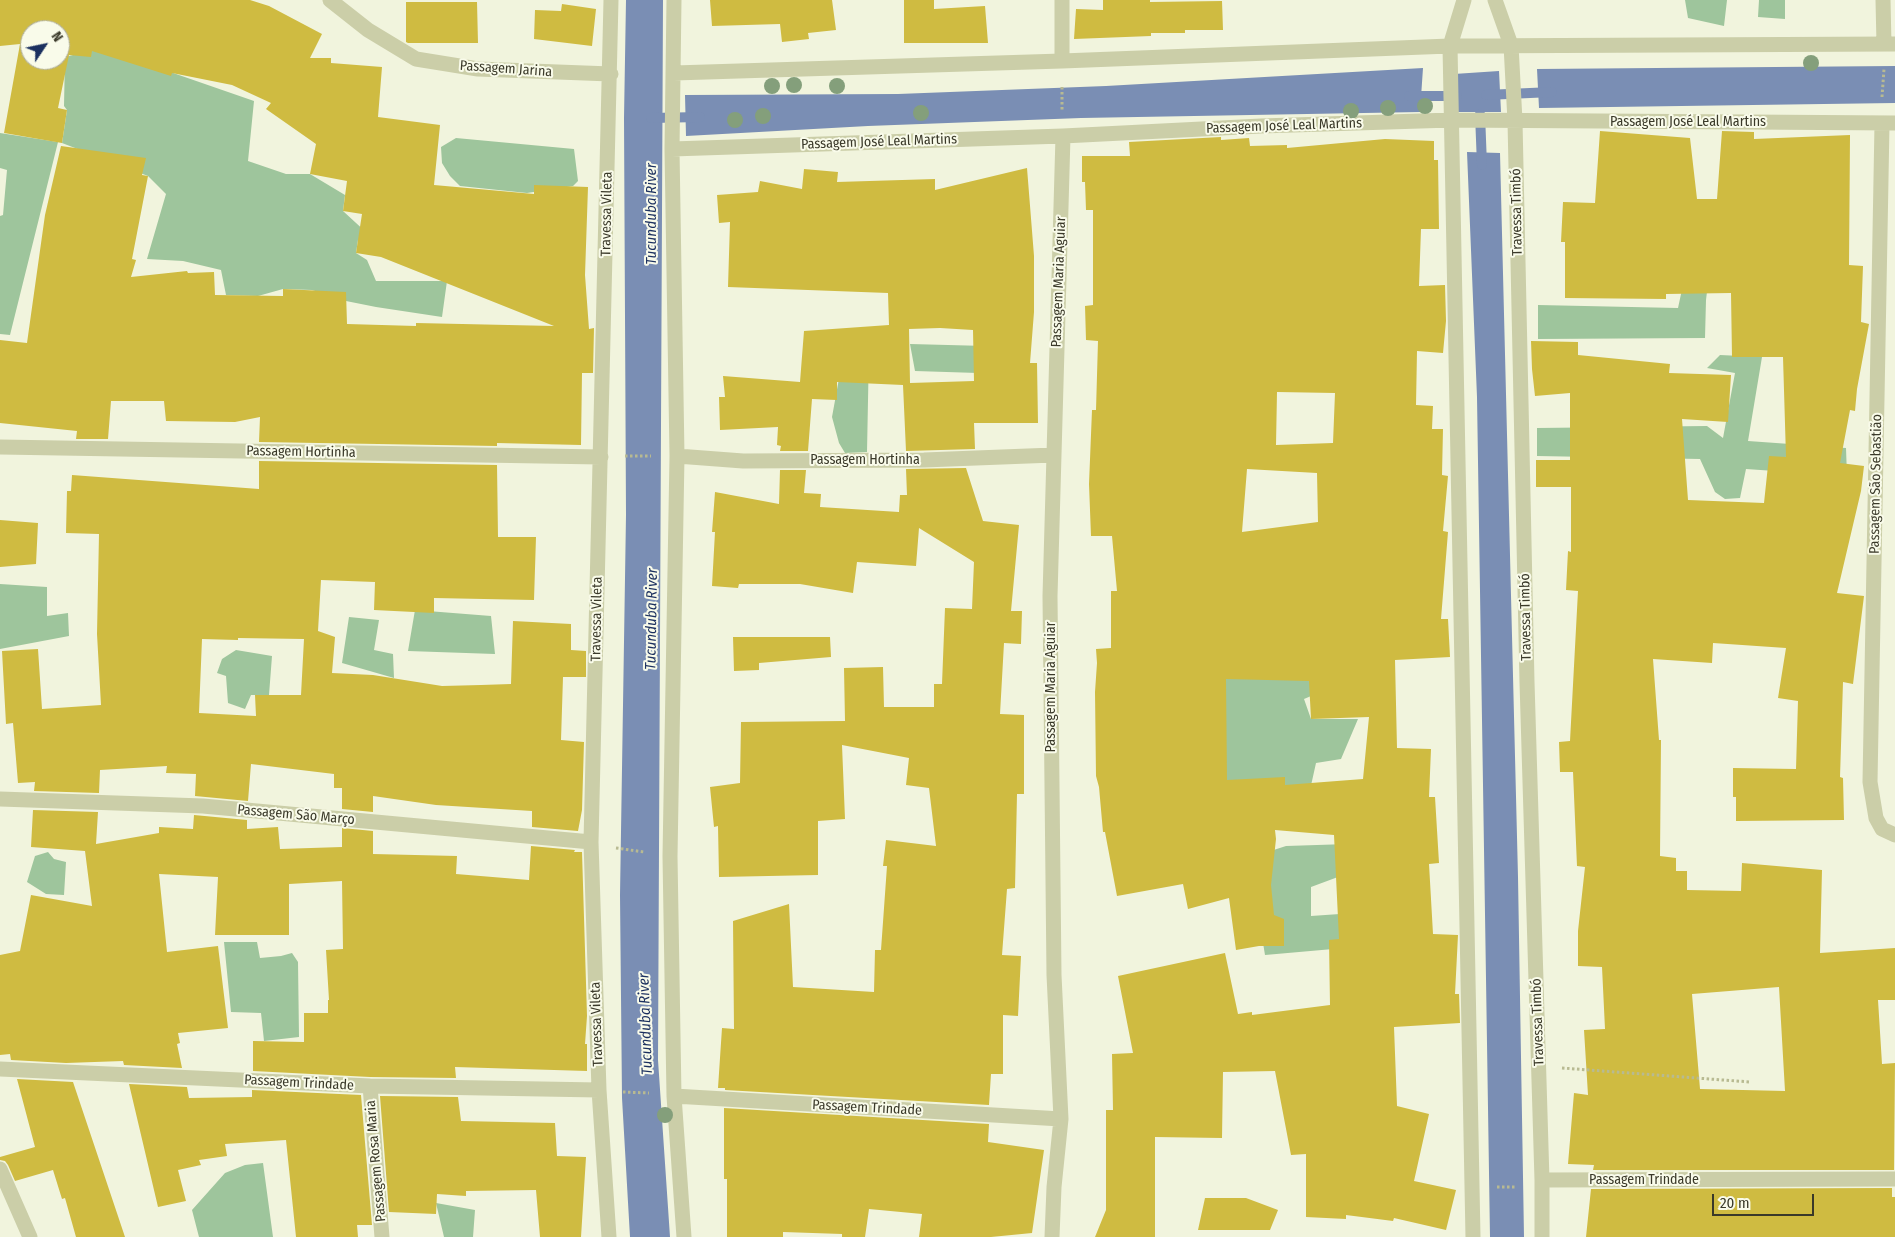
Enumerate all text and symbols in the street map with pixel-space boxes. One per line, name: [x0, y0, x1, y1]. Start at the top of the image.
north arrow: [20, 20, 70, 70]
text: N: [48, 29, 66, 45]
street label: Passagem Jarina: [459, 57, 553, 81]
street label: Passagem José Leal Martins: [1610, 114, 1766, 130]
street label: Passagem José Leal Martins: [1206, 115, 1362, 137]
street label: Passagem José Leal Martins: [801, 131, 957, 153]
water label: Tucunduba River: [643, 163, 661, 265]
street label: Travessa Timbó: [1508, 168, 1526, 256]
street label: Travessa Vileta: [598, 172, 616, 256]
street label: Passagem Maria Aguiar: [1048, 216, 1070, 348]
street label: Passagem São Sebastião: [1866, 414, 1886, 554]
street label: Passagem Hortinha: [246, 443, 356, 461]
street label: Passagem Hortinha: [810, 452, 920, 468]
water label: Tucunduba River: [642, 568, 662, 670]
street label: Travessa Timbó: [1517, 573, 1535, 661]
street label: Travessa Vileta: [588, 577, 606, 661]
street label: Passagem Maria Aguiar: [1043, 622, 1059, 752]
street label: Passagem São Março: [237, 801, 355, 829]
water label: Tucunduba River: [635, 973, 657, 1075]
street label: Travessa Timbó: [1528, 978, 1548, 1066]
street label: Travessa Vileta: [587, 981, 607, 1067]
street label: Passagem Trindade: [244, 1072, 354, 1094]
street label: Passagem Trindade: [812, 1097, 922, 1119]
street label: Passagem Rosa Maria: [362, 1099, 390, 1223]
street label: Passagem Trindade: [1589, 1172, 1699, 1188]
scale bar: [1715, 1184, 1818, 1216]
text: 20 m: [1720, 1194, 1750, 1212]

